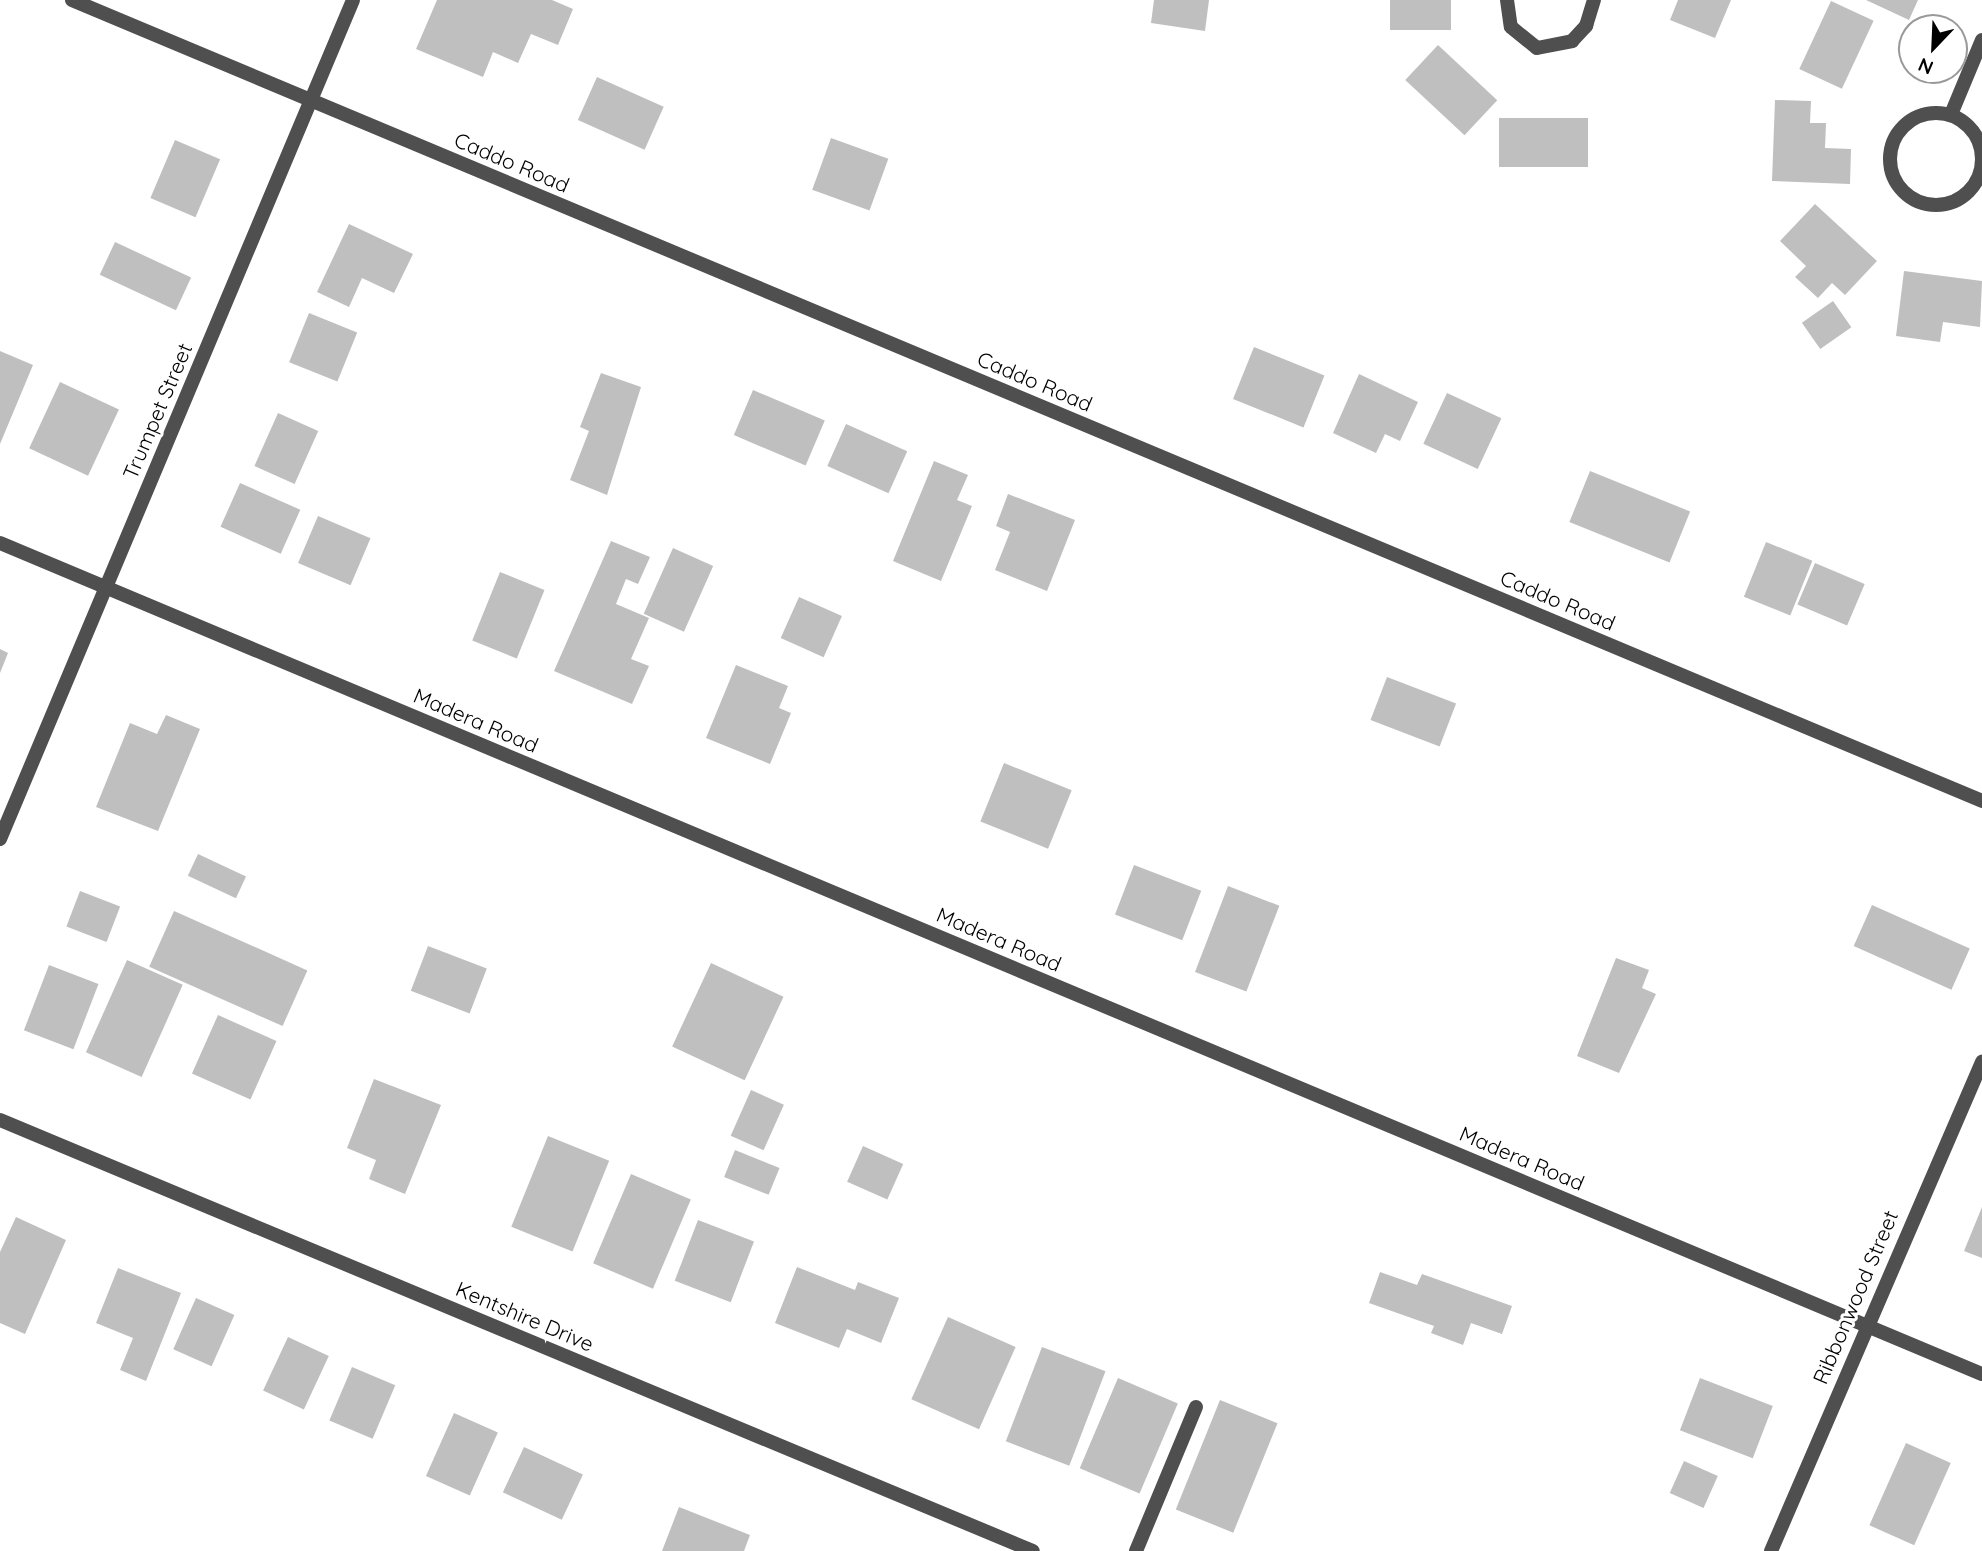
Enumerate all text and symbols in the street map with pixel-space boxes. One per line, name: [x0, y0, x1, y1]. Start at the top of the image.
north arrow: [1898, 14, 1968, 84]
text: N: [1914, 53, 1937, 80]
street label: Caddo Road: [451, 126, 573, 198]
street label: Trumpet Street: [117, 339, 197, 483]
street label: Caddo Road: [974, 345, 1096, 417]
street label: Caddo Road: [1497, 564, 1619, 636]
street label: Madera Road: [410, 682, 542, 758]
street label: Madera Road: [933, 901, 1065, 977]
street label: Madera Road: [1456, 1120, 1588, 1196]
street label: Ribbonwood Street: [1807, 1207, 1903, 1387]
street label: Kentshire Drive: [452, 1276, 598, 1356]

